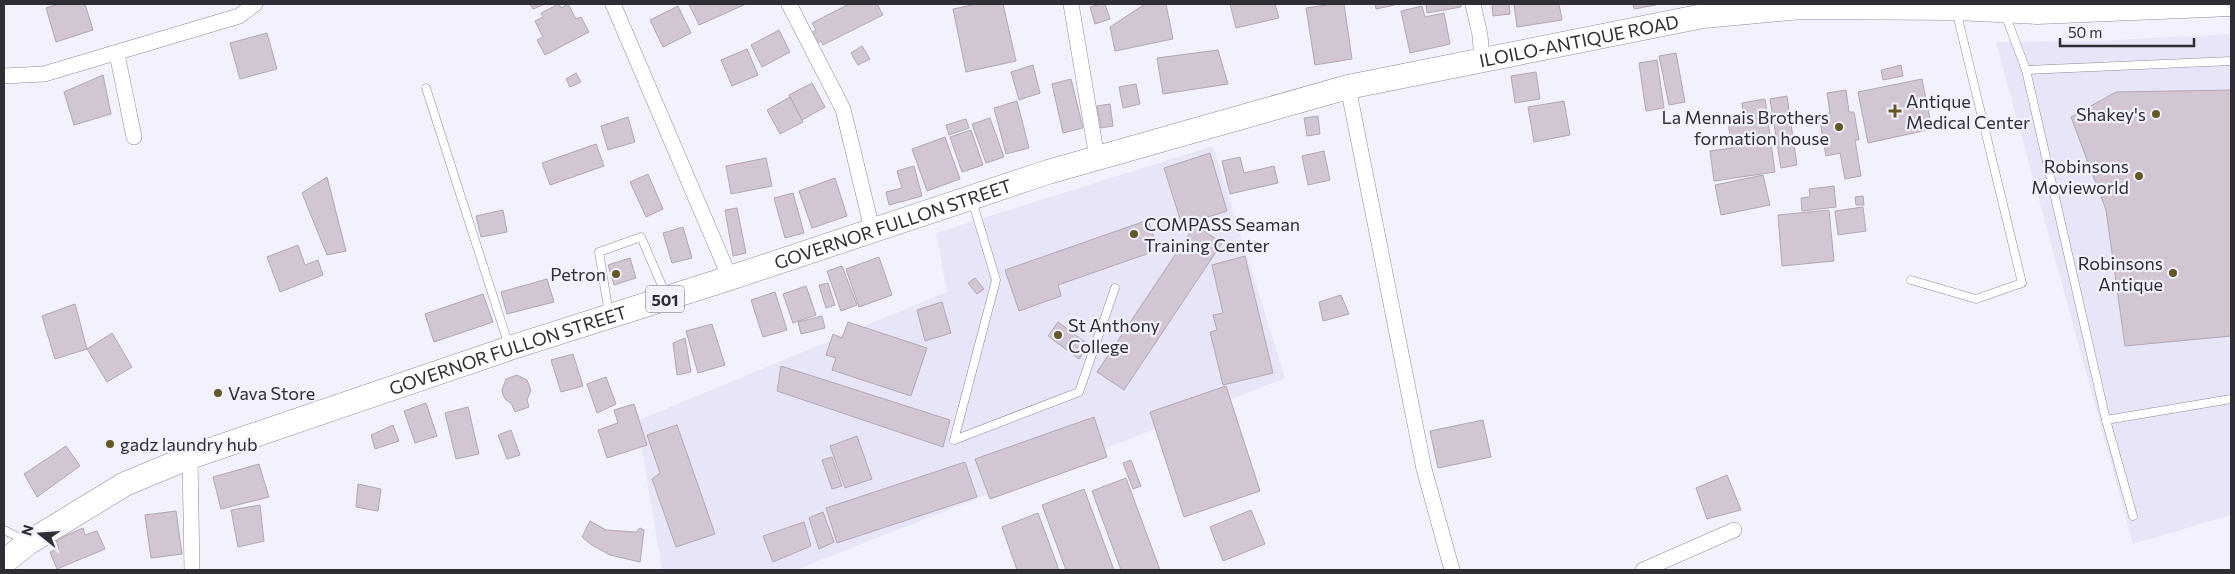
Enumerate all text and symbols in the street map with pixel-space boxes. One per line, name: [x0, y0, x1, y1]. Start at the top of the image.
street label: ILOILO-ANTIQUE ROAD: [1477, 10, 1681, 71]
scale bar: [2060, 15, 2194, 47]
text: 50 m: [2068, 23, 2102, 41]
place label: Antique Medical Center: [1906, 90, 2030, 133]
place label: Shakey's: [2076, 103, 2146, 125]
marker: Antique Medical Center: [1888, 104, 1902, 118]
place label: La Mennais Brothers formation house: [1661, 106, 1829, 149]
marker: Shakey's: [2150, 108, 2162, 120]
marker: La Mennais Brothers formation house: [1833, 121, 1845, 133]
place label: Robinsons Movieworld: [2031, 155, 2129, 198]
marker: Robinsons Movieworld: [2133, 170, 2145, 182]
street label: GOVERNOR FULLON STREET: [771, 174, 1014, 274]
place label: COMPASS Seaman Training Center: [1144, 213, 1300, 256]
marker: COMPASS Seaman Training Center: [1128, 228, 1140, 240]
place label: Robinsons Antique: [2078, 252, 2163, 295]
place label: Petron: [550, 263, 606, 285]
marker: Robinsons Antique: [2167, 267, 2179, 279]
marker: Petron: [610, 268, 622, 280]
road number: 501: [646, 286, 684, 312]
street label: GOVERNOR FULLON STREET: [386, 301, 629, 399]
place label: St Anthony College: [1068, 314, 1160, 357]
marker: St Anthony College: [1052, 329, 1064, 341]
place label: Vava Store: [228, 382, 315, 404]
marker: Vava Store: [212, 387, 224, 399]
place label: gadz laundry hub: [120, 433, 258, 455]
marker: gadz laundry hub: [104, 438, 116, 450]
north arrow: [15, 509, 65, 559]
text: N: [17, 523, 37, 538]

